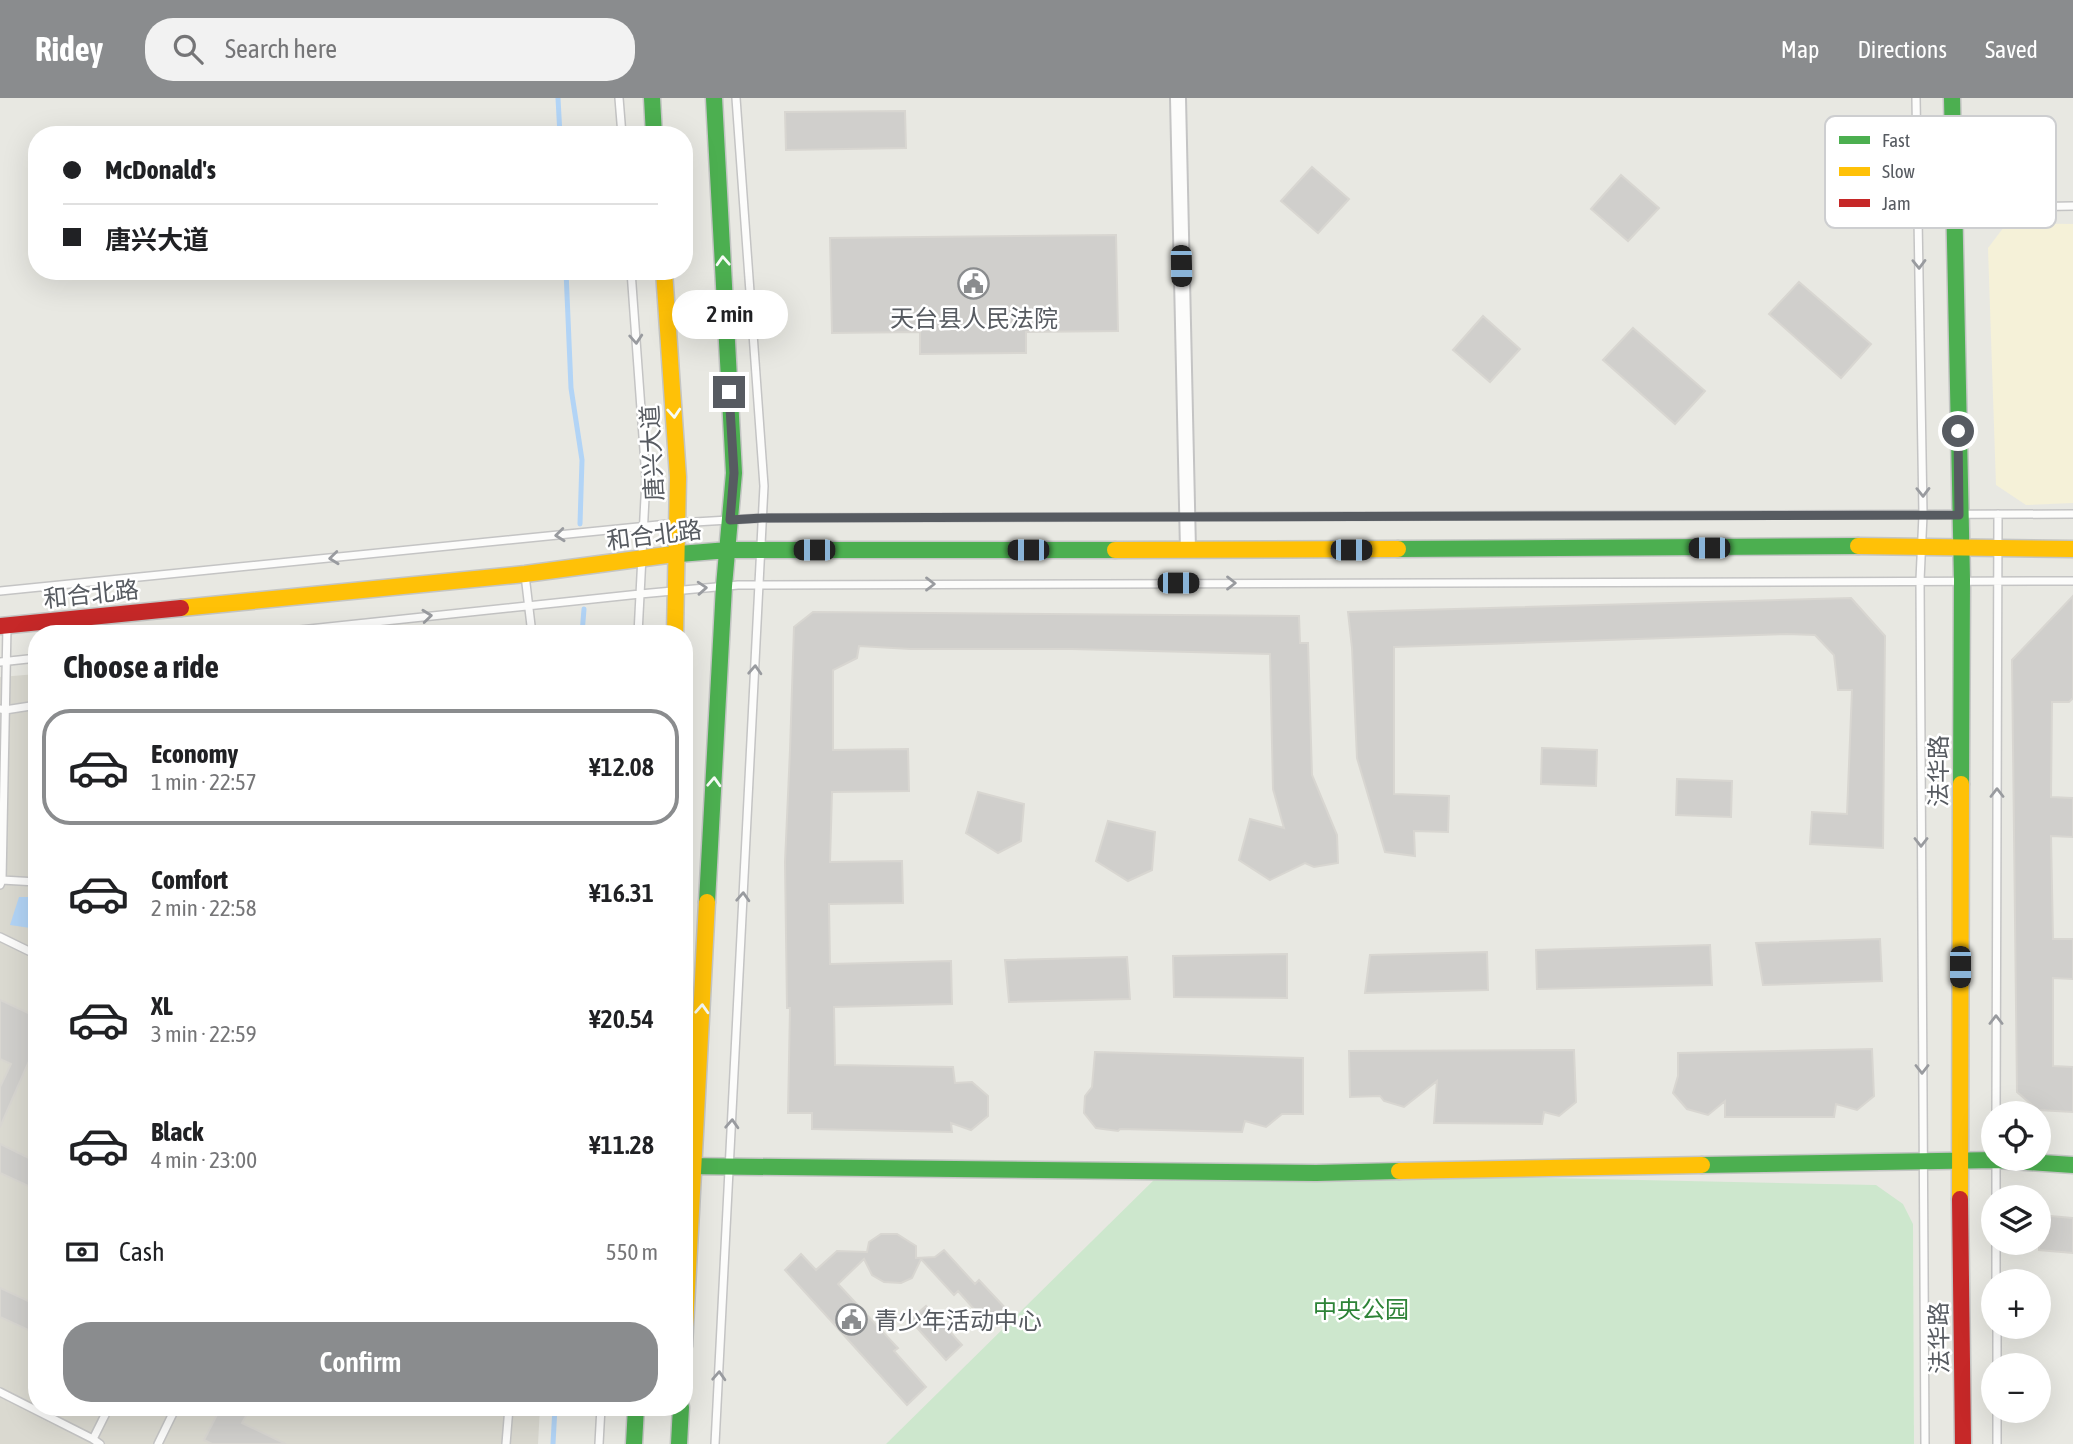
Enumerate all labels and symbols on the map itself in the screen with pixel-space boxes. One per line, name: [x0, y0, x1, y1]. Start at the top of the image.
legend: [1825, 116, 2056, 228]
text: Fast: [1882, 129, 1910, 151]
text: Slow: [1882, 160, 1916, 182]
text: Jam: [1882, 192, 1911, 214]
car: [1171, 245, 1192, 287]
one-way arrow: [715, 255, 730, 266]
one-way arrow: [1911, 259, 1927, 270]
public building icon: 天台县人民法院: [957, 267, 991, 301]
callout: 2 min: [671, 290, 787, 340]
place label: 天台县人民法院: [890, 305, 1058, 332]
one-way arrow: [628, 334, 643, 345]
route end: [713, 376, 745, 408]
street label: 唐兴大道: [636, 404, 668, 502]
one-way arrow: [666, 407, 681, 418]
route start: [1942, 415, 1974, 447]
one-way arrow: [1915, 487, 1931, 497]
street label: 和合北路: [605, 516, 703, 554]
one-way arrow: [554, 527, 566, 542]
car: [1689, 538, 1731, 559]
car: [794, 540, 836, 561]
car: [1008, 540, 1050, 561]
car: [1331, 540, 1373, 561]
one-way arrow: [328, 550, 339, 565]
car: [1158, 573, 1200, 594]
one-way arrow: [1226, 575, 1236, 591]
street label: 和合北路: [42, 576, 140, 612]
one-way arrow: [925, 576, 935, 592]
one-way arrow: [697, 581, 708, 596]
one-way arrow: [421, 608, 433, 623]
one-way arrow: [747, 664, 762, 675]
street label: 法华路: [1925, 735, 1952, 807]
one-way arrow: [706, 776, 721, 787]
one-way arrow: [1989, 787, 2005, 798]
one-way arrow: [1913, 837, 1929, 847]
one-way arrow: [736, 891, 751, 902]
car: [1950, 946, 1971, 988]
one-way arrow: [694, 1003, 709, 1014]
one-way arrow: [1988, 1015, 2004, 1025]
one-way arrow: [1914, 1064, 1930, 1075]
one-way arrow: [724, 1118, 739, 1129]
park label: 中央公园: [1313, 1296, 1409, 1323]
street label: 法华路: [1925, 1302, 1953, 1374]
public building icon: 青少年活动中心: [834, 1303, 868, 1337]
place label: 青少年活动中心: [874, 1307, 1042, 1334]
one-way arrow: [711, 1370, 726, 1381]

